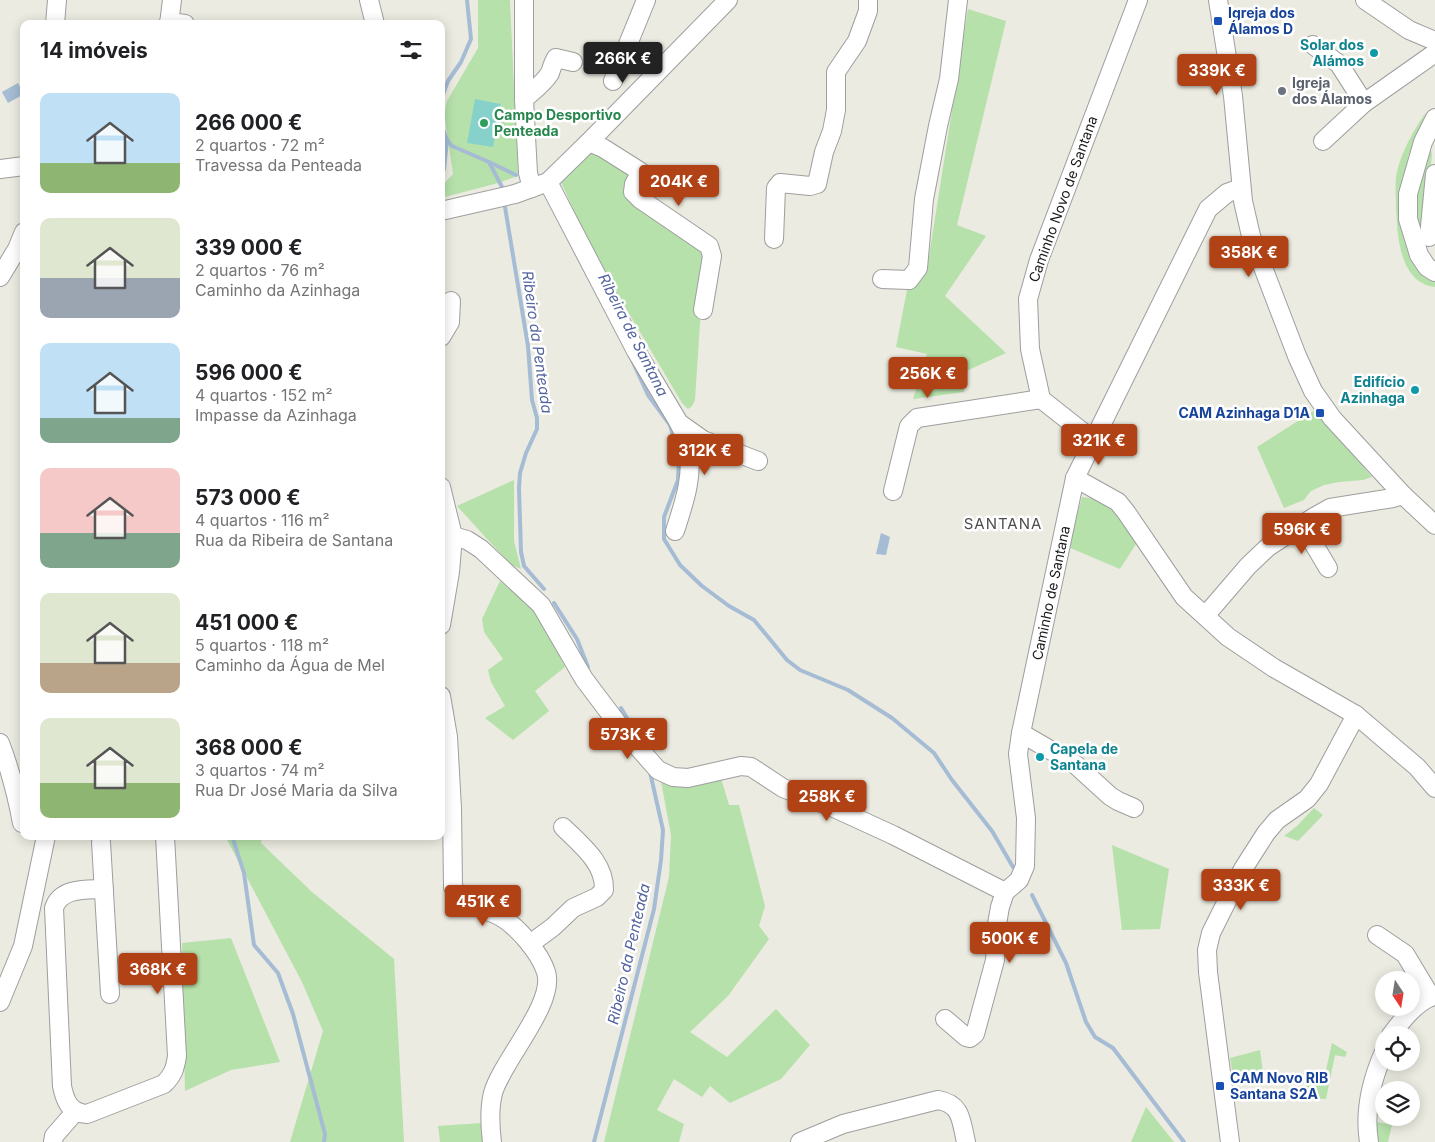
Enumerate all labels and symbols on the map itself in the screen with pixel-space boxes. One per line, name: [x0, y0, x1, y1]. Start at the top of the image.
place label: Igreja dos Álamos D: [1228, 4, 1295, 37]
marker: Igreja dos Álamos D: [1212, 15, 1224, 27]
place label: Solar dos Alámos: [1300, 36, 1364, 69]
pin: 266K €: [582, 42, 664, 84]
marker: Solar dos Alámos: [1368, 47, 1380, 59]
pin: 339K €: [1176, 54, 1258, 96]
place label: Igreja dos Álamos: [1292, 74, 1372, 107]
marker: Igreja dos Álamos: [1276, 85, 1288, 97]
place label: Campo Desportivo Penteada: [494, 106, 622, 139]
street label: Caminho Novo de Santana: [1025, 113, 1101, 284]
marker: Campo Desportivo Penteada: [478, 117, 490, 129]
pin: 204K €: [638, 164, 720, 207]
pin: 358K €: [1208, 236, 1290, 278]
water label: Ribeiro da Penteada: [518, 269, 557, 415]
water label: Ribeira de Santana: [594, 270, 673, 399]
pin: 256K €: [887, 356, 969, 399]
place label: Edifício Azinhaga: [1340, 373, 1405, 406]
marker: Edifício Azinhaga: [1409, 384, 1421, 396]
place label: CAM Azinhaga D1A: [1179, 404, 1311, 421]
marker: CAM Azinhaga D1A: [1314, 407, 1326, 419]
pin: 321K €: [1058, 424, 1140, 466]
pin: 312K €: [664, 434, 746, 476]
pin: 596K €: [1261, 512, 1343, 555]
district label: SANTANA: [964, 514, 1042, 533]
street label: Caminho de Santana: [1028, 524, 1073, 662]
pin: 573K €: [587, 718, 669, 760]
place label: Capela de Santana: [1050, 740, 1118, 773]
marker: Capela de Santana: [1034, 751, 1046, 763]
pin: 258K €: [786, 780, 868, 822]
pin: 333K €: [1200, 868, 1282, 911]
water label: Ribeiro da Penteada: [603, 882, 654, 1026]
pin: 451K €: [442, 884, 524, 927]
pin: 500K €: [969, 922, 1051, 964]
pin: 368K €: [117, 952, 199, 995]
north arrow: [1375, 971, 1420, 1016]
place label: CAM Novo RIB Santana S2A: [1230, 1069, 1328, 1102]
marker: CAM Novo RIB Santana S2A: [1214, 1080, 1226, 1092]

